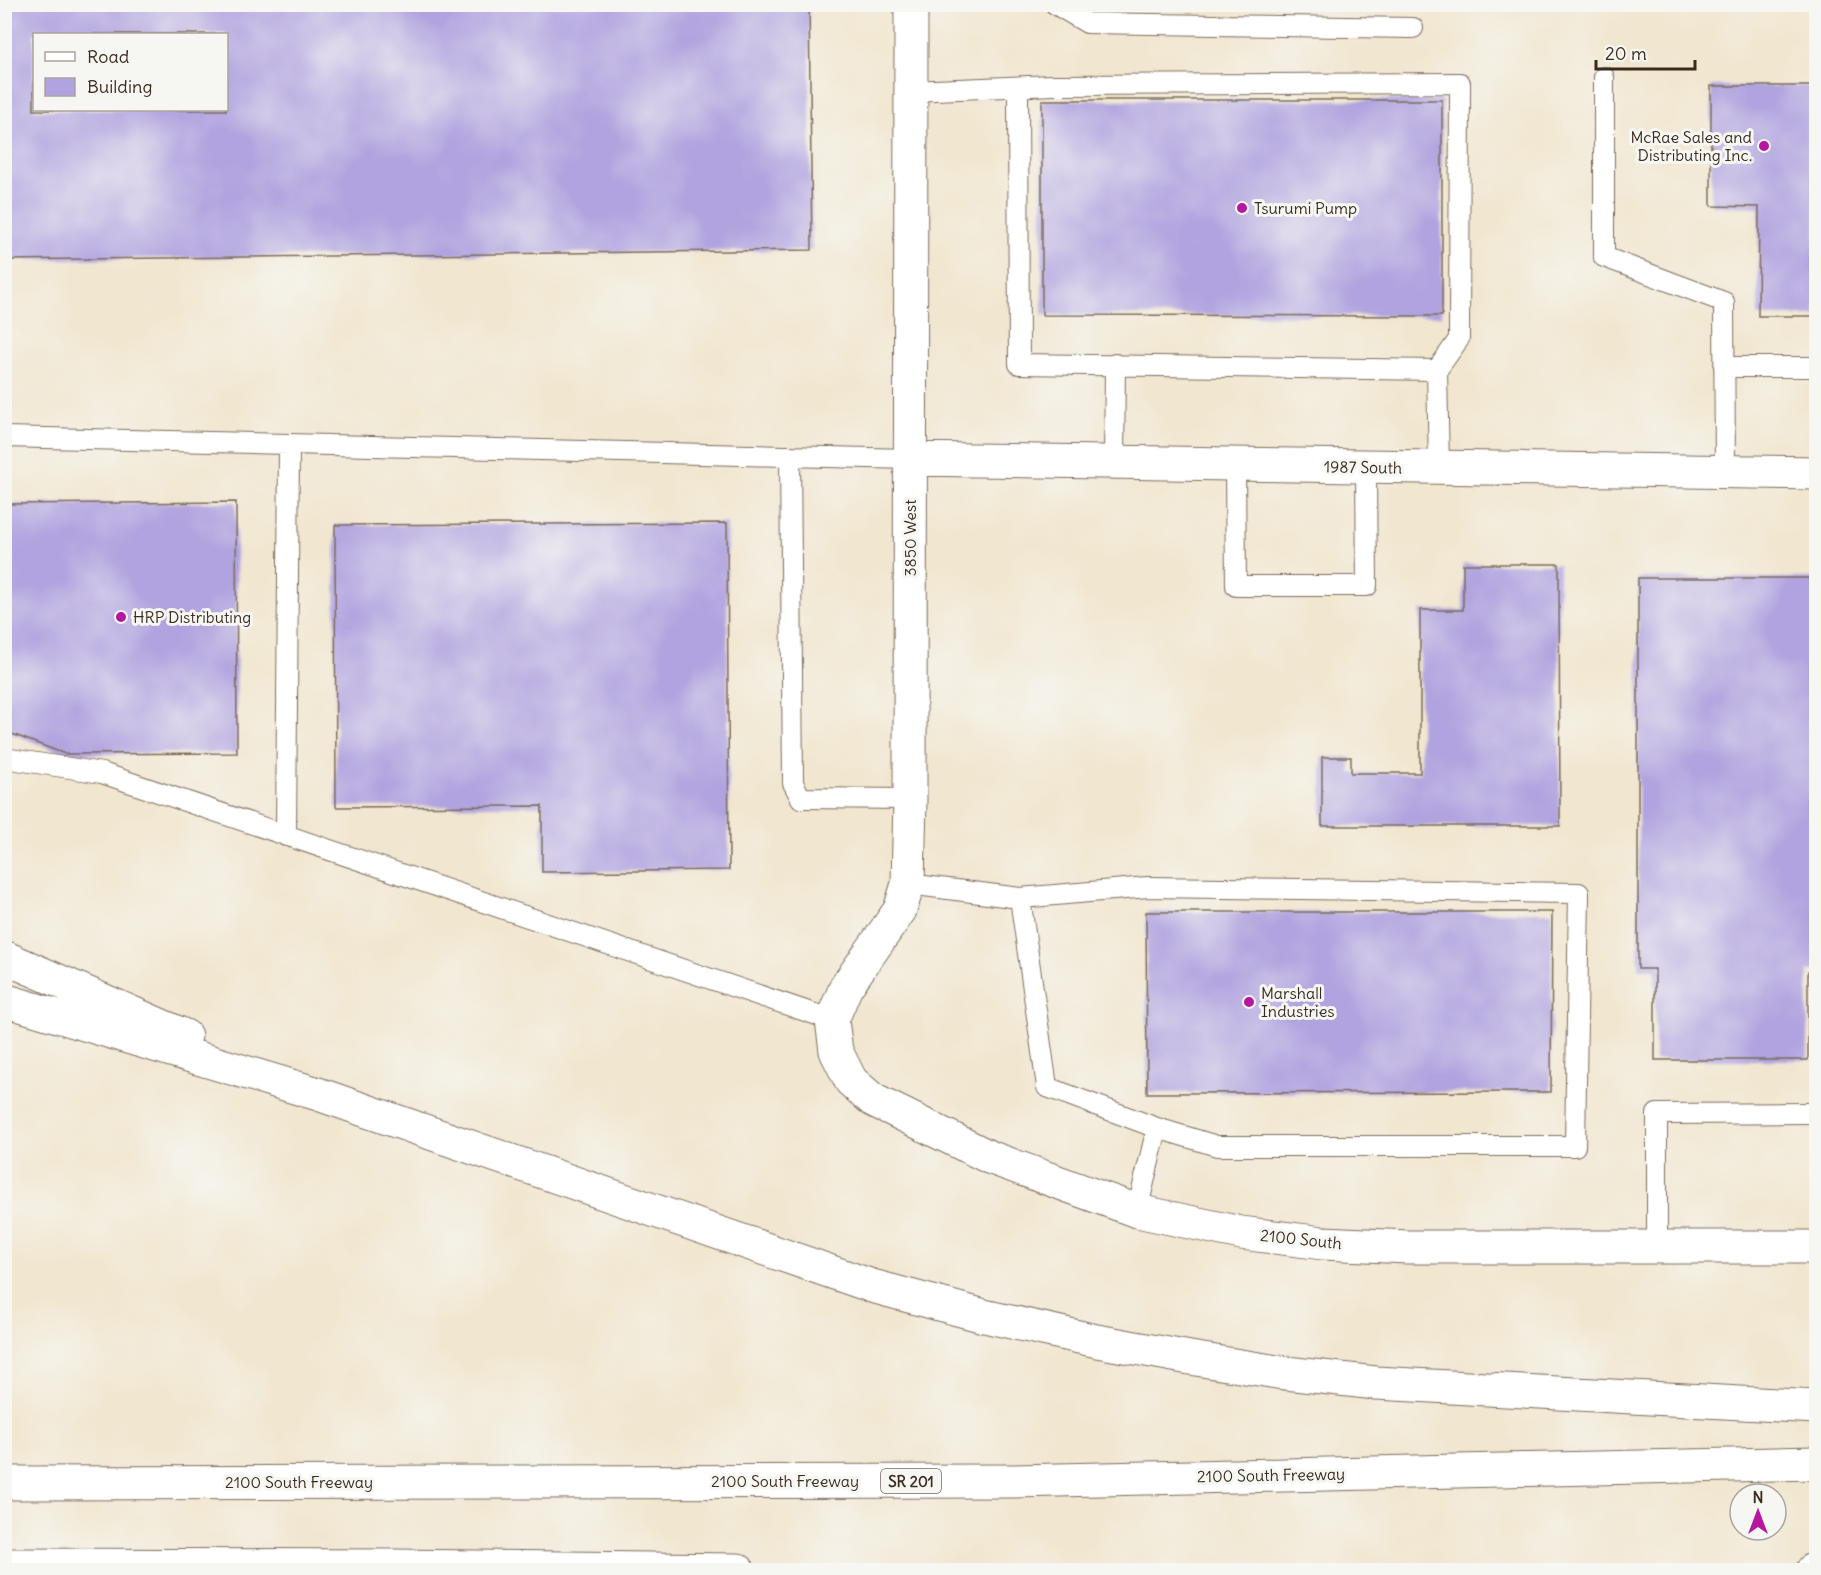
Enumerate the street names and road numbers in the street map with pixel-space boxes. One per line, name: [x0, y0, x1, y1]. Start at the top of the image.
street label: 1987 South: [1324, 456, 1402, 478]
street label: 3850 West: [900, 499, 920, 577]
street label: 2100 South: [1259, 1225, 1343, 1253]
street label: 2100 South Freeway: [1197, 1464, 1345, 1486]
road number: SR 201: [881, 1469, 941, 1493]
street label: 2100 South Freeway: [711, 1471, 859, 1491]
street label: 2100 South Freeway: [225, 1472, 373, 1492]

